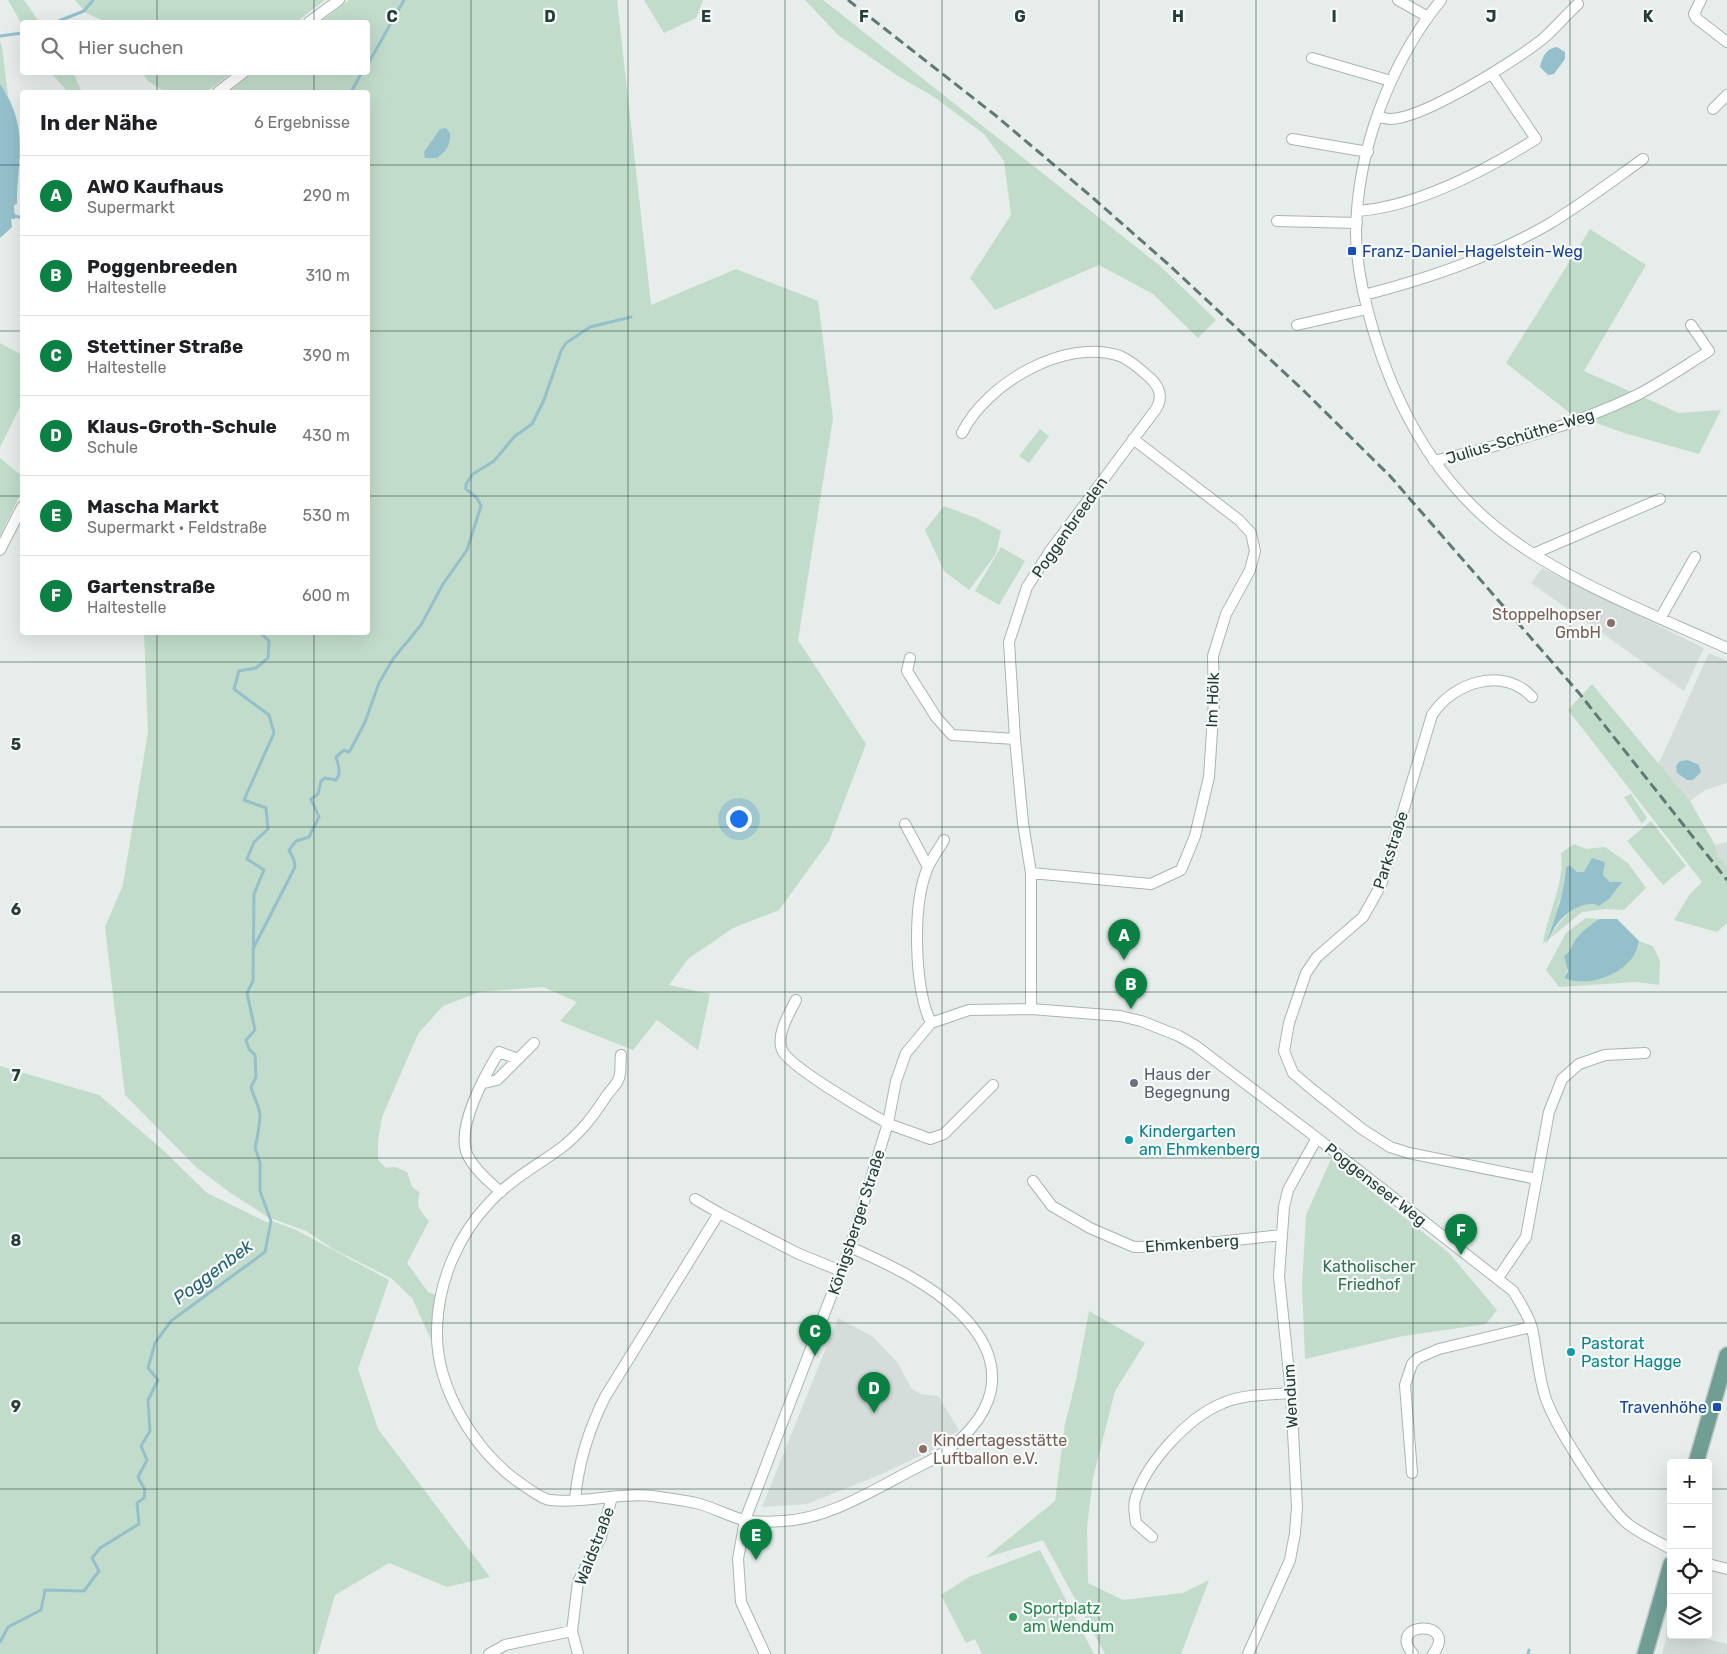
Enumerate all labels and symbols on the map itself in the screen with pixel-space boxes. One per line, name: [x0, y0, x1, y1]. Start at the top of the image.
text: C: [386, 7, 398, 26]
text: D: [544, 7, 556, 26]
text: E: [701, 7, 711, 26]
text: F: [859, 7, 869, 26]
text: G: [1014, 7, 1026, 26]
text: H: [1172, 7, 1184, 26]
text: I: [1331, 7, 1337, 26]
text: J: [1486, 7, 1496, 26]
text: K: [1643, 7, 1654, 26]
place label: Franz-Daniel-Hagelstein-Weg: [1362, 242, 1583, 261]
marker: Franz-Daniel-Hagelstein-Weg: [1346, 245, 1358, 257]
street label: Julius-Schüthe-Weg: [1444, 405, 1597, 468]
street label: Poggenbreeden: [1028, 473, 1111, 581]
place label: Stoppelhopser GmbH: [1492, 605, 1601, 642]
marker: Stoppelhopser GmbH: [1605, 617, 1617, 629]
street label: Im Hölk: [1202, 671, 1223, 728]
text: 5: [11, 735, 21, 754]
your location: [726, 806, 752, 832]
street label: Parkstraße: [1369, 809, 1412, 891]
text: 6: [11, 900, 21, 919]
pin: A: [1108, 919, 1140, 960]
pin: B: [1115, 968, 1147, 1009]
place label: Haus der Begegnung: [1144, 1065, 1230, 1102]
text: 7: [11, 1066, 21, 1085]
marker: Haus der Begegnung: [1128, 1077, 1140, 1089]
place label: Kindergarten am Ehmkenberg: [1139, 1122, 1260, 1159]
marker: Kindergarten am Ehmkenberg: [1123, 1134, 1135, 1146]
street label: Poggenseer Weg: [1321, 1139, 1430, 1230]
street label: Königsberger Straße: [824, 1147, 889, 1297]
pin: F: [1445, 1214, 1477, 1255]
text: 8: [11, 1231, 22, 1250]
street label: Ehmkenberg: [1144, 1231, 1240, 1256]
water label: Poggenbek: [169, 1234, 258, 1309]
park label: Katholischer Friedhof: [1323, 1257, 1415, 1294]
pin: C: [799, 1315, 831, 1356]
place label: Pastorat Pastor Hagge: [1581, 1334, 1682, 1371]
marker: Pastorat Pastor Hagge: [1565, 1346, 1577, 1358]
street label: Wendum: [1279, 1363, 1302, 1429]
pin: D: [858, 1372, 890, 1413]
text: 9: [11, 1397, 21, 1416]
place label: Travenhöhe: [1620, 1398, 1707, 1417]
marker: Travenhöhe: [1711, 1401, 1723, 1413]
place label: Kindertagesstätte Luftballon e.V.: [933, 1431, 1067, 1468]
marker: Kindertagesstätte Luftballon e.V.: [917, 1443, 929, 1455]
street label: Waldstraße: [571, 1504, 618, 1588]
pin: E: [740, 1519, 772, 1560]
place label: Sportplatz am Wendum: [1023, 1599, 1114, 1636]
marker: Sportplatz am Wendum: [1007, 1611, 1019, 1623]

